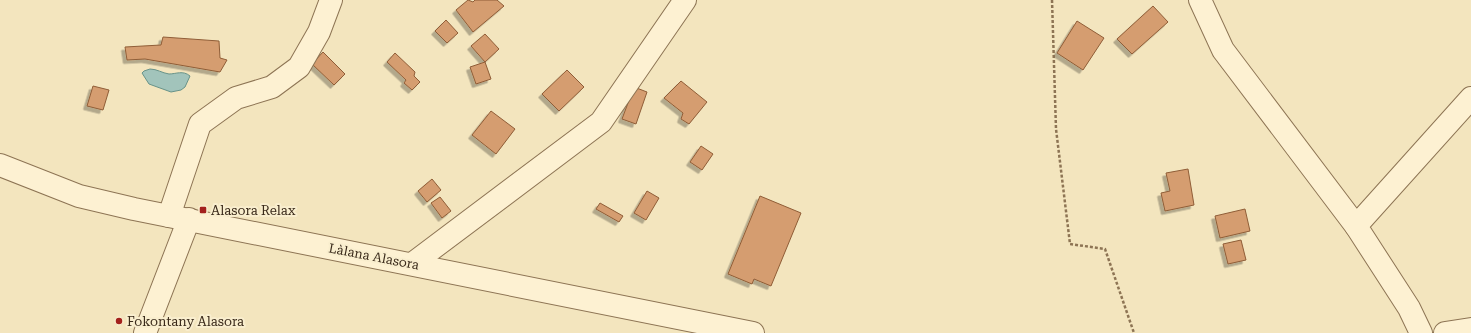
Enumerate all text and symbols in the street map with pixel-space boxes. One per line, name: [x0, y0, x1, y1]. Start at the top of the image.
place label: Alasora Relax: [211, 203, 296, 218]
marker: Alasora Relax: [198, 205, 208, 215]
street label: Làlana Alasora: [327, 240, 420, 273]
place label: Fokontany Alasora: [127, 314, 244, 329]
marker: Fokontany Alasora: [114, 316, 124, 326]

